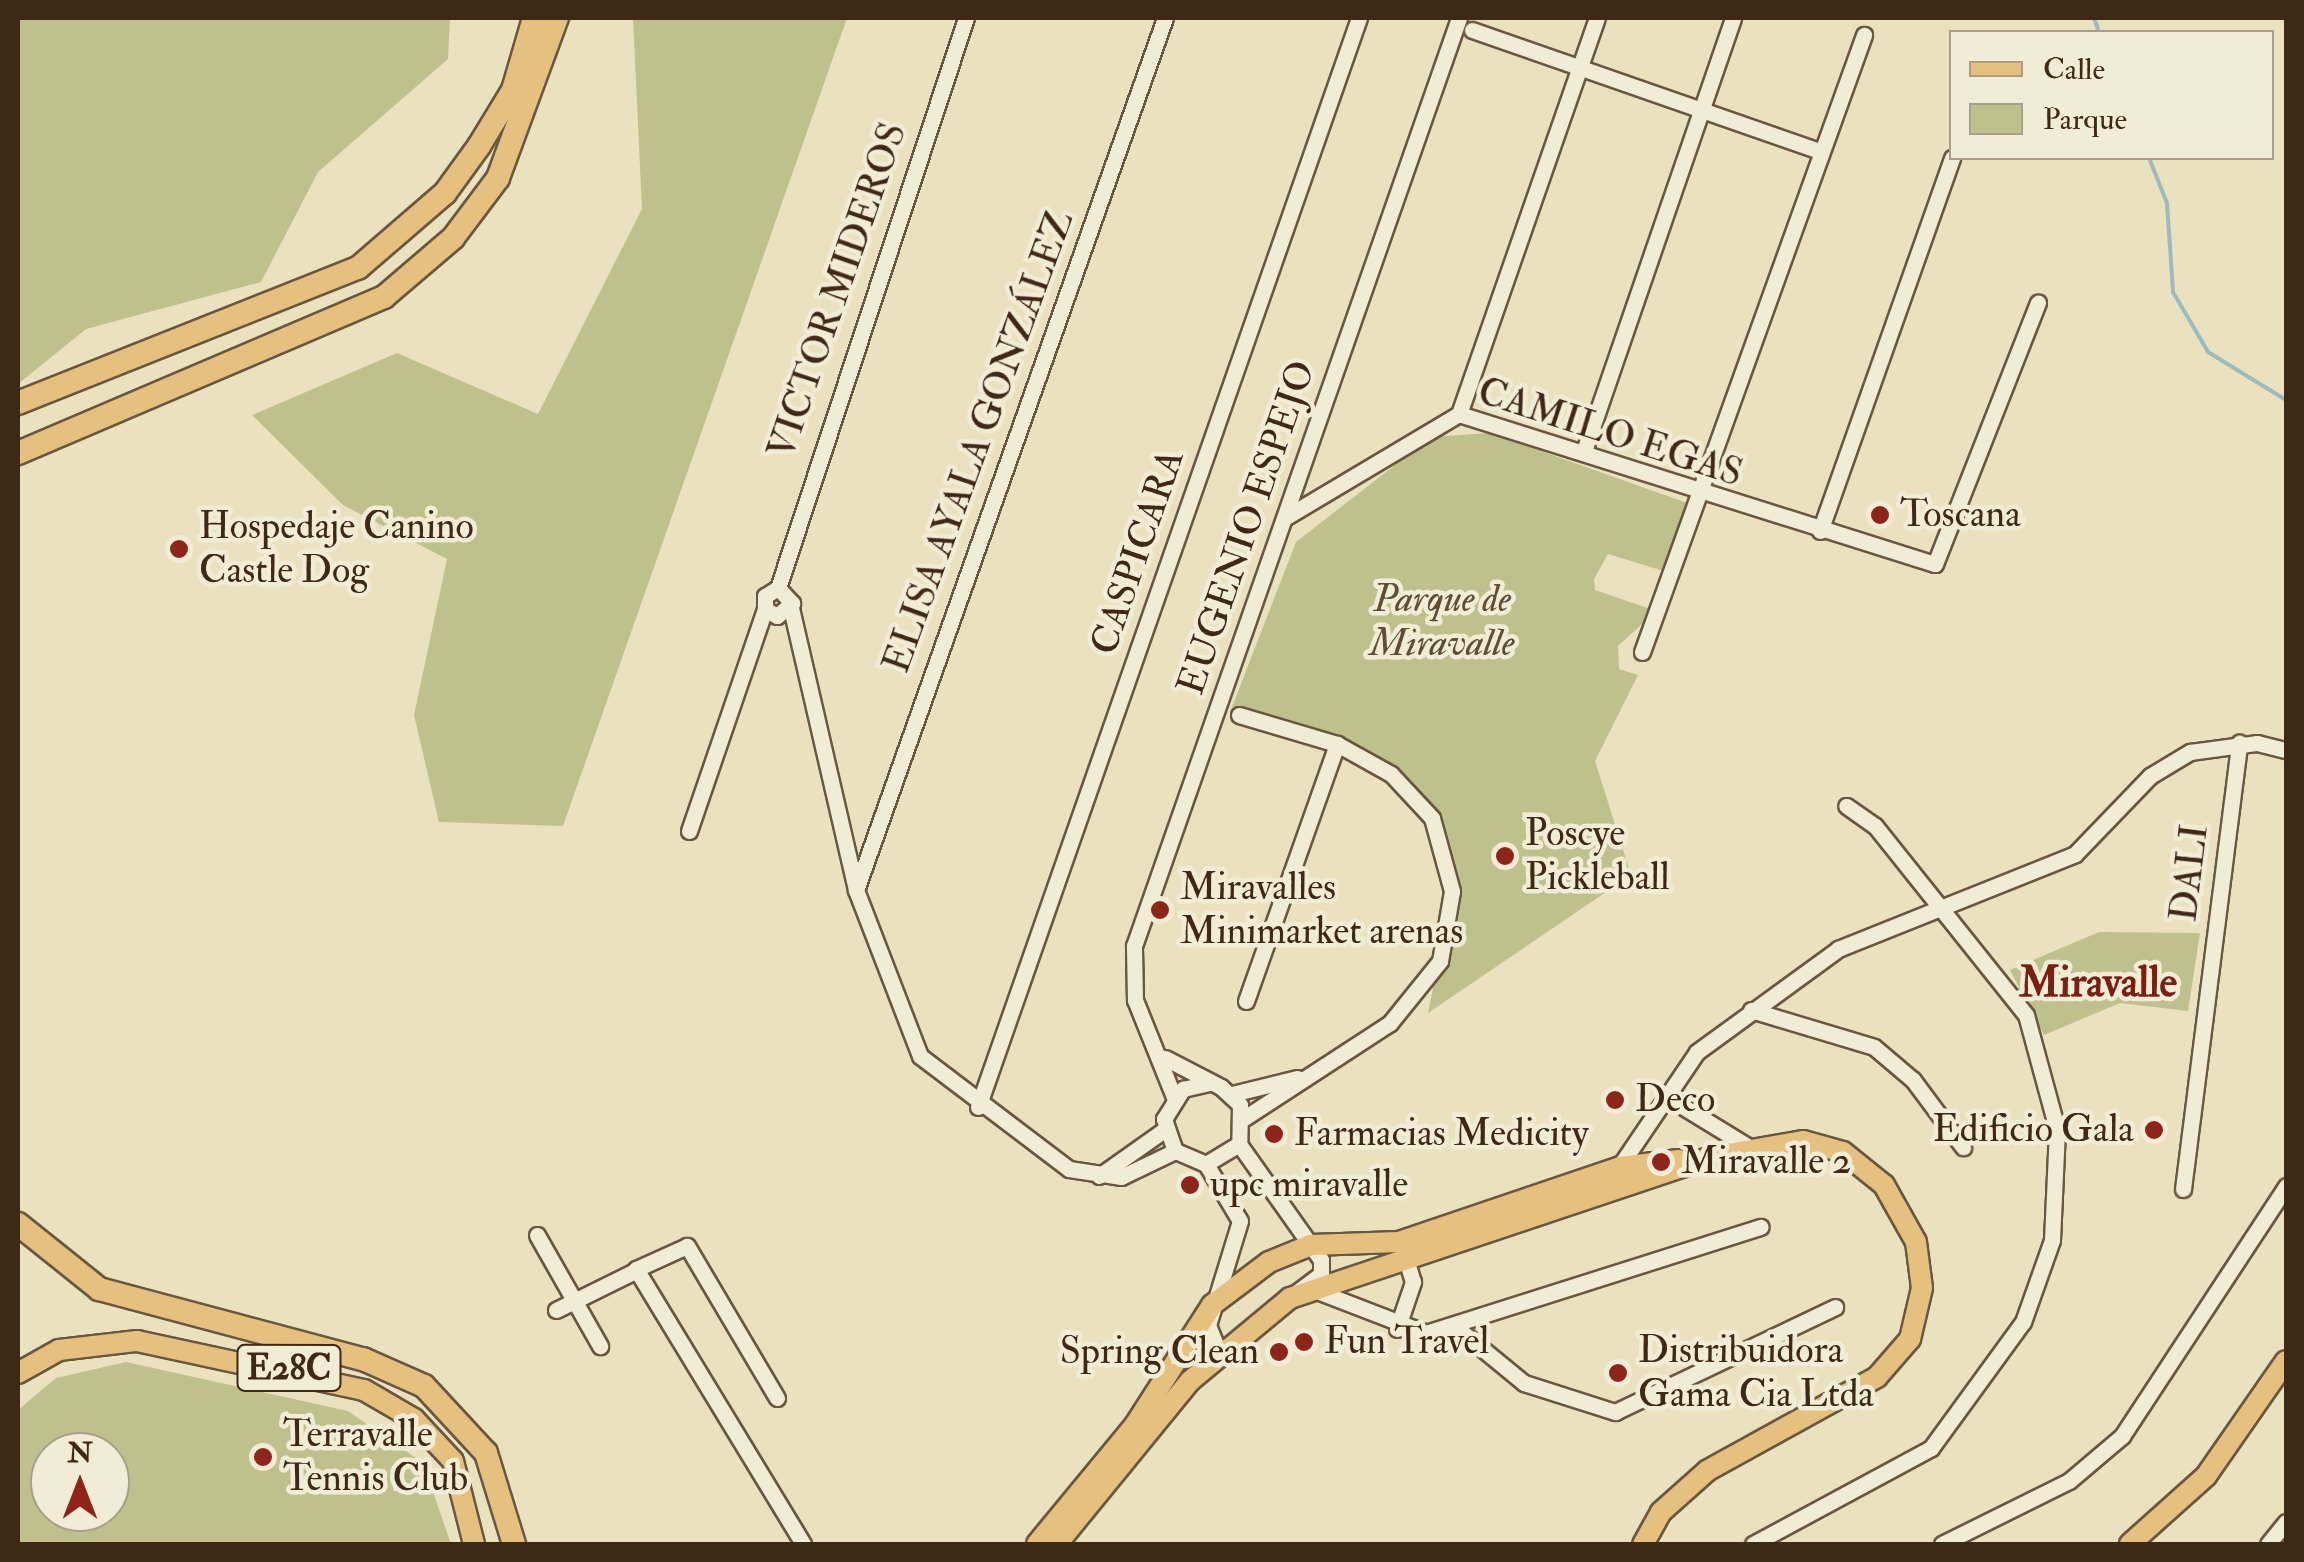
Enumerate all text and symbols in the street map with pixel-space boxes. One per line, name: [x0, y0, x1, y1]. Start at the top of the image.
legend: [1949, 30, 2274, 160]
text: Calle: [2043, 51, 2105, 88]
text: Parque: [2043, 101, 2127, 138]
street label: VICTOR MIDEROS: [759, 117, 917, 465]
street label: ELISA AYALA GONZÁLEZ: [874, 205, 1084, 679]
street label: EUGENIO ESPEJO: [1168, 355, 1326, 701]
street label: CAMILO EGAS: [1472, 369, 1748, 497]
street label: CASPICARA: [1082, 444, 1194, 660]
place label: Toscana: [1900, 492, 2021, 538]
place label: Hospedaje Canino Castle Dog: [199, 504, 474, 594]
marker: Toscana: [1869, 504, 1891, 526]
marker: Hospedaje Canino Castle Dog: [168, 538, 190, 560]
park label: Parque de Miravalle: [1370, 577, 1514, 666]
place label: Poscye Pickleball: [1525, 811, 1670, 901]
street label: DALI: [2161, 822, 2219, 924]
marker: Poscye Pickleball: [1494, 845, 1516, 867]
place label: Miravalles Minimarket arenas: [1180, 865, 1463, 954]
marker: Miravalles Minimarket arenas: [1149, 899, 1171, 921]
district label: Miravalle: [2019, 958, 2177, 1008]
place label: Deco: [1635, 1077, 1715, 1123]
marker: Deco: [1604, 1089, 1626, 1111]
place label: Edificio Gala: [1932, 1107, 2134, 1153]
place label: Farmacias Medicity: [1294, 1111, 1589, 1157]
marker: Edificio Gala: [2143, 1119, 2165, 1141]
marker: Farmacias Medicity: [1263, 1123, 1285, 1145]
place label: Miravalle 2: [1681, 1139, 1851, 1185]
marker: Miravalle 2: [1650, 1151, 1672, 1173]
place label: upc miravalle: [1210, 1162, 1408, 1208]
marker: upc miravalle: [1179, 1174, 1201, 1196]
place label: Fun Travel: [1324, 1319, 1489, 1365]
place label: Distribuidora Gama Cia Ltda: [1638, 1328, 1874, 1418]
place label: Spring Clean: [1060, 1329, 1259, 1375]
marker: Fun Travel: [1293, 1331, 1315, 1353]
road number: E28C: [234, 1338, 344, 1398]
marker: Spring Clean: [1268, 1341, 1290, 1363]
marker: Distribuidora Gama Cia Ltda: [1607, 1362, 1629, 1384]
place label: Terravalle Tennis Club: [283, 1412, 468, 1502]
north arrow: [30, 1432, 130, 1532]
text: N: [67, 1436, 93, 1471]
marker: Terravalle Tennis Club: [252, 1446, 274, 1468]

